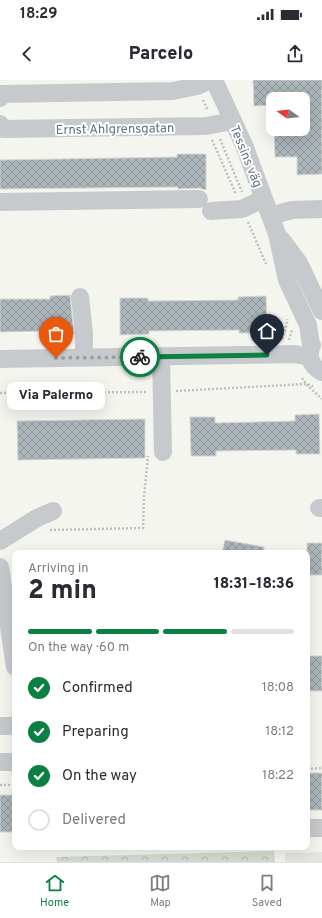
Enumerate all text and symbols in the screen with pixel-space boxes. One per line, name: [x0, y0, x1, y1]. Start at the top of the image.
text: 18:29: [20, 5, 57, 24]
icon: back: [16, 43, 38, 65]
text: Parcelo: [129, 43, 193, 66]
icon: share: [284, 43, 306, 65]
north arrow: [266, 92, 310, 136]
map controls: [266, 92, 310, 136]
street label: Ernst Ahlgrensgatan: [56, 121, 175, 139]
street label: Tessins väg: [225, 123, 265, 190]
pin: [250, 314, 284, 355]
pin: [39, 317, 73, 358]
icon: home: [256, 320, 278, 342]
icon: bag: [45, 323, 67, 345]
courier: [120, 337, 160, 377]
icon: bike: [129, 346, 151, 368]
callout: Via Palermo: [7, 382, 105, 410]
text: Via Palermo: [19, 388, 93, 404]
text: Arriving in: [28, 561, 89, 577]
text: 2 min: [28, 575, 97, 608]
text: 18:31–18:36: [214, 575, 294, 594]
text: On the way · 60 m: [28, 640, 129, 656]
icon: check: [28, 677, 50, 699]
text: Confirmed: [62, 679, 133, 698]
text: 18:08: [262, 680, 294, 696]
icon: check: [28, 721, 50, 743]
text: Preparing: [62, 723, 129, 742]
text: 18:12: [265, 724, 294, 740]
icon: check: [28, 765, 50, 787]
text: On the way: [62, 767, 137, 786]
text: 18:22: [262, 768, 294, 784]
text: Delivered: [62, 811, 126, 830]
tab: Home: [40, 872, 69, 910]
tab: Map: [149, 872, 171, 910]
tab: Saved: [252, 872, 282, 910]

